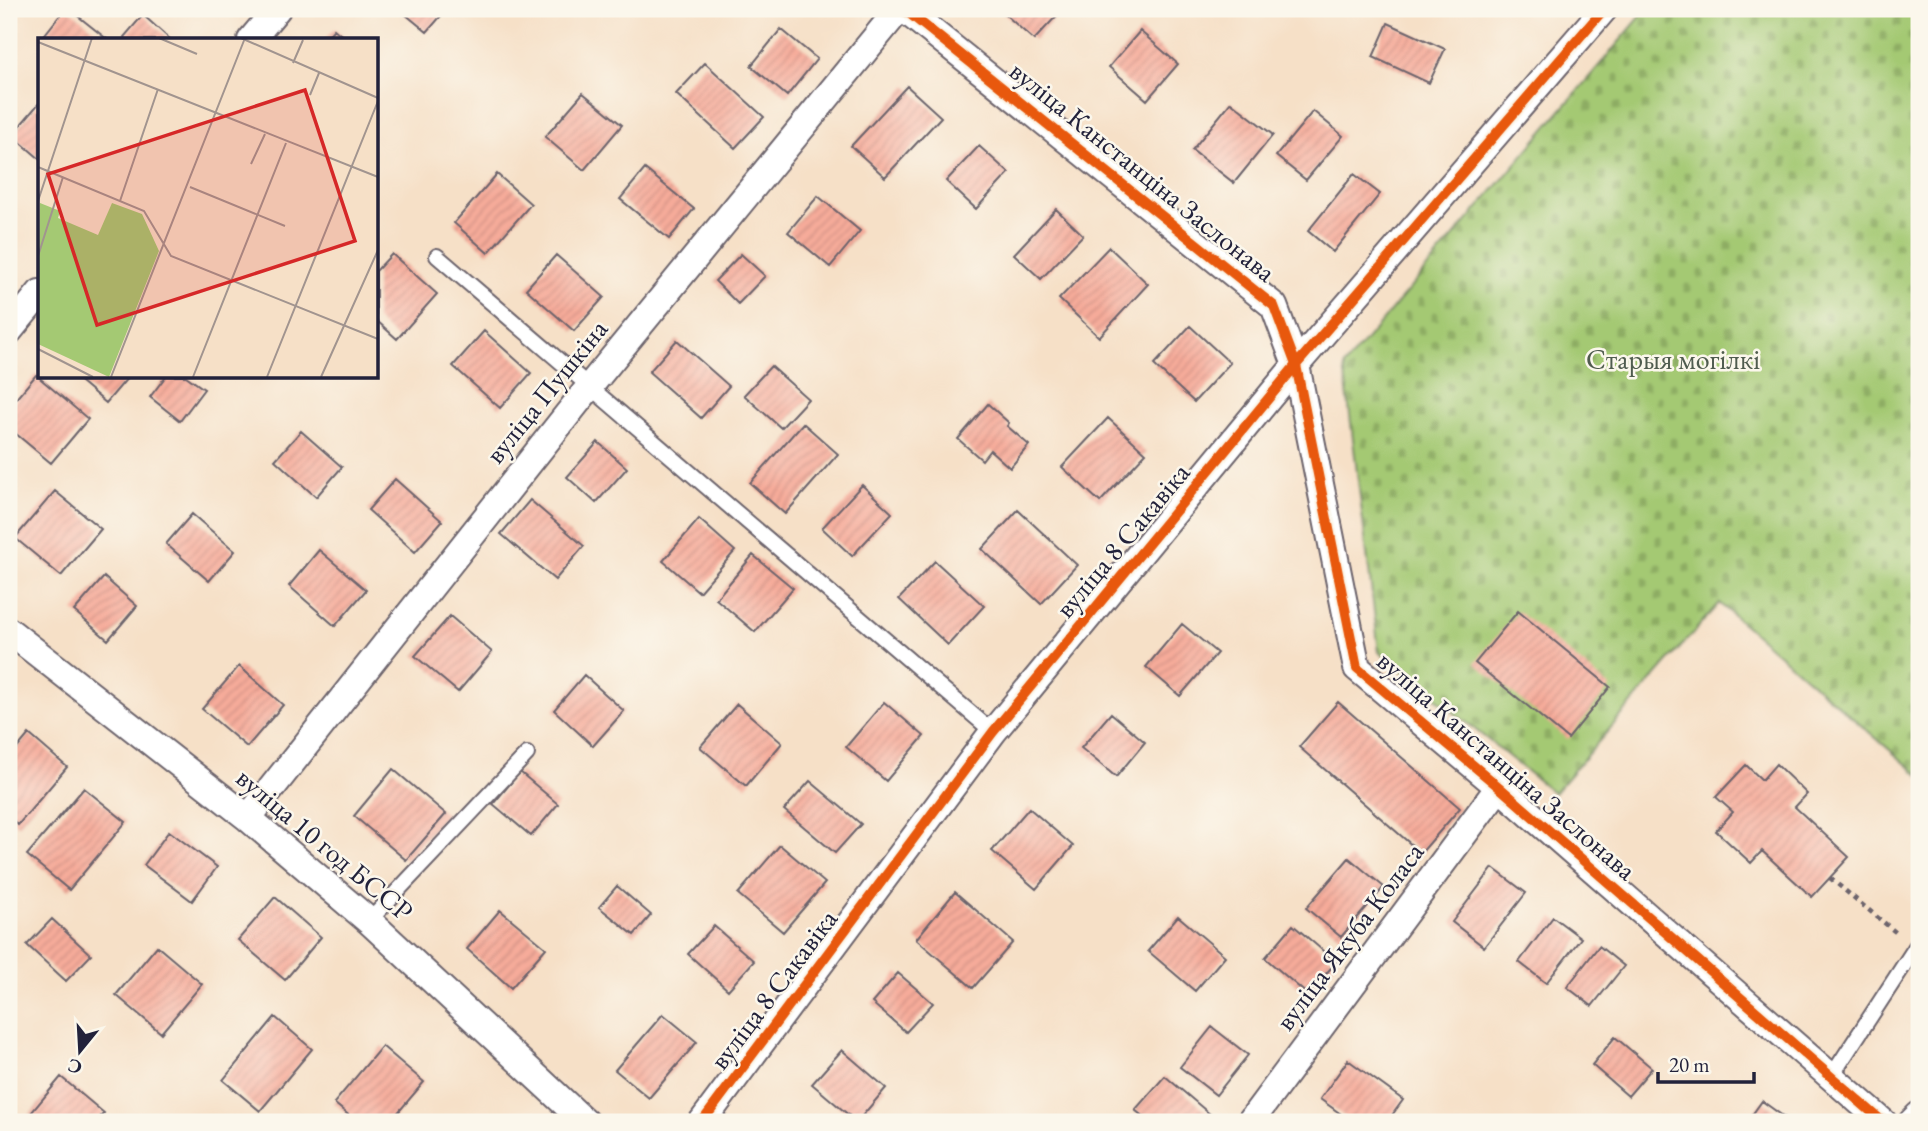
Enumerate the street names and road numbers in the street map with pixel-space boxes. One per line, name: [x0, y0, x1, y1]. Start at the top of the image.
street label: вуліца Канстанціна Заслонава: [1003, 52, 1284, 290]
street label: вуліца Пушкіна: [477, 311, 616, 470]
street label: вуліца 8 Сакавіка: [1047, 454, 1198, 625]
street label: вуліца Канстанціна Заслонава: [1370, 642, 1645, 888]
street label: вуліца 10 год БССР: [229, 759, 421, 929]
street label: вуліца Якуба Коласа: [1267, 834, 1432, 1037]
street label: вуліца 8 Сакавіка: [701, 901, 846, 1076]

